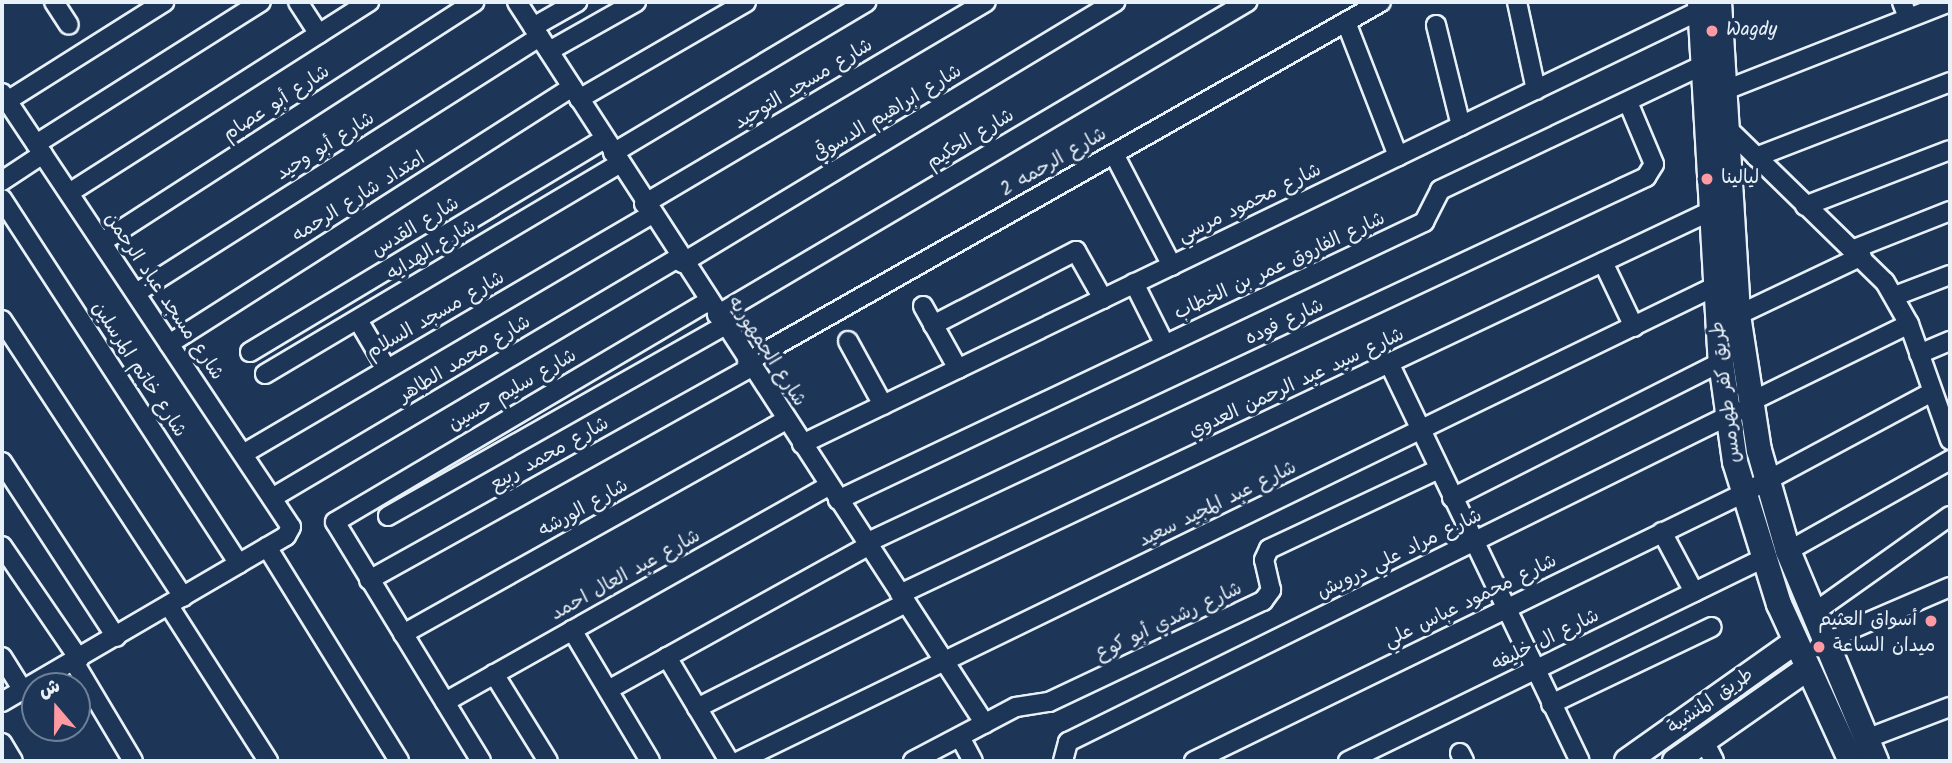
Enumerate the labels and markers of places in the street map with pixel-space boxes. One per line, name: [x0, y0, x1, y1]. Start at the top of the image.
place label: Wagdy: [1726, 20, 1777, 42]
marker: Wagdy: [1704, 23, 1720, 39]
place label: ليالينا: [1721, 168, 1759, 190]
marker: ليالينا: [1699, 171, 1715, 187]
place label: أسواق العثيم: [1818, 610, 1917, 632]
marker: أسواق العثيم: [1923, 613, 1939, 629]
place label: ميدان الساعة: [1833, 636, 1935, 658]
marker: ميدان الساعة: [1811, 639, 1827, 655]

